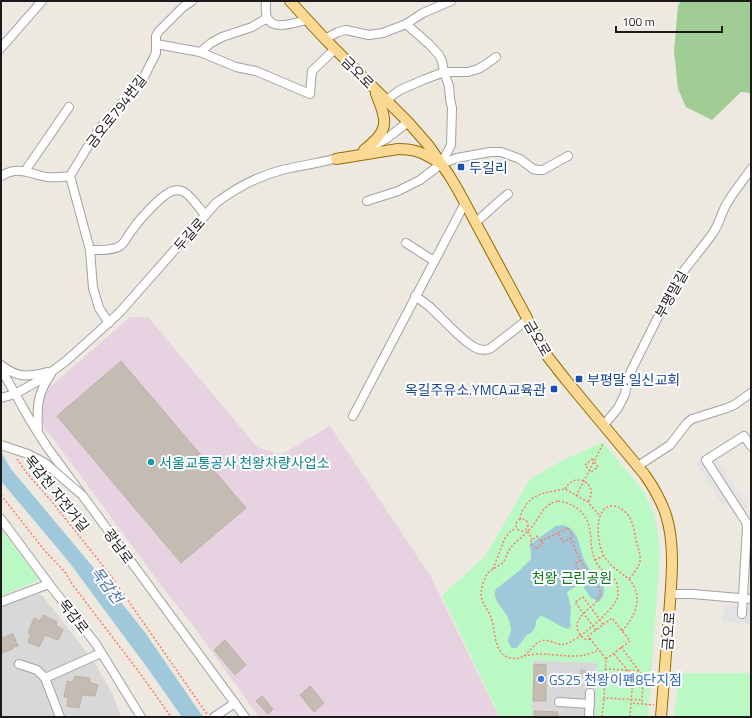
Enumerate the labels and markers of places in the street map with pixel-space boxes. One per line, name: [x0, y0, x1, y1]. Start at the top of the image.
place label: 두길리: [469, 157, 508, 178]
marker: 두길리: [456, 162, 466, 172]
place label: 부평말.일신교회: [587, 369, 680, 390]
marker: 부평말.일신교회: [574, 374, 584, 384]
place label: 옥길주유소.YMCA교육관: [405, 379, 546, 400]
marker: 옥길주유소.YMCA교육관: [549, 384, 559, 394]
place label: 서울교통공사 천왕차량사업소: [159, 452, 330, 473]
marker: 서울교통공사 천왕차량사업소: [146, 457, 156, 467]
place label: GS25 천왕이펜8단지점: [549, 669, 682, 690]
marker: GS25 천왕이펜8단지점: [536, 674, 546, 684]

